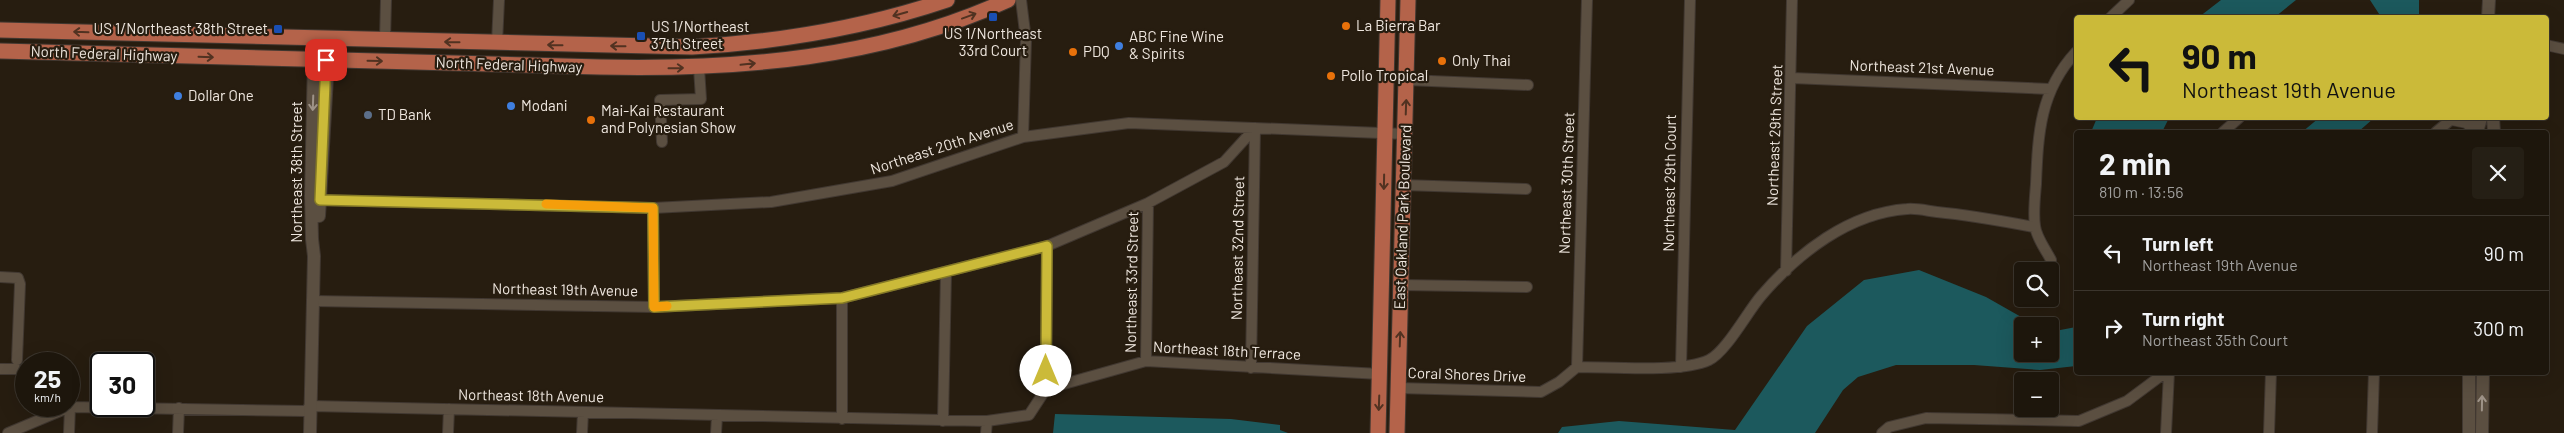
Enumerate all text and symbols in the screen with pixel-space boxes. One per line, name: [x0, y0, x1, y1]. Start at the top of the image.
one-way arrow: [892, 10, 908, 20]
one-way arrow: [960, 11, 976, 20]
marker: US 1/Northeast 33rd Court: [987, 11, 999, 23]
place label: La Bierra Bar: [1356, 16, 1441, 34]
place label: US 1/Northeast 37th Street: [651, 17, 749, 52]
place label: US 1/Northeast 38th Street: [94, 19, 268, 37]
marker: La Bierra Bar: [1340, 20, 1352, 32]
marker: US 1/Northeast 38th Street: [272, 23, 284, 35]
place label: US 1/Northeast 33rd Court: [944, 24, 1042, 59]
one-way arrow: [73, 27, 89, 37]
place label: ABC Fine Wine & Spirits: [1129, 27, 1224, 62]
marker: US 1/Northeast 37th Street: [635, 30, 647, 42]
text: 90 m: [2182, 34, 2257, 76]
icon: left: [2099, 35, 2164, 100]
one-way arrow: [444, 37, 460, 47]
pin: [305, 39, 347, 81]
one-way arrow: [548, 40, 564, 50]
marker: ABC Fine Wine & Spirits: [1113, 40, 1125, 52]
street label: North Federal Highway: [30, 41, 178, 65]
one-way arrow: [610, 42, 626, 51]
place label: PDQ: [1083, 42, 1110, 60]
icon: arrive: [312, 46, 340, 74]
marker: PDQ: [1067, 46, 1079, 58]
place label: Only Thai: [1452, 51, 1511, 69]
one-way arrow: [198, 52, 214, 62]
street label: North Federal Highway: [435, 52, 583, 76]
marker: Only Thai: [1436, 55, 1448, 67]
street label: Northeast 21st Avenue: [1849, 55, 1995, 79]
one-way arrow: [366, 57, 382, 66]
one-way arrow: [739, 59, 755, 69]
one-way arrow: [668, 63, 684, 73]
street label: Northeast 29th Street: [1763, 64, 1785, 206]
place label: Pollo Tropical: [1341, 66, 1428, 84]
marker: Pollo Tropical: [1325, 70, 1337, 82]
text: Northeast 19th Avenue: [2182, 76, 2396, 102]
place label: Dollar One: [188, 86, 254, 104]
marker: Dollar One: [172, 90, 184, 102]
one-way arrow: [308, 95, 317, 111]
place label: Modani: [521, 96, 568, 114]
one-way arrow: [1402, 99, 1411, 115]
marker: Modani: [505, 100, 517, 112]
street label: Northeast 38th Street: [287, 101, 305, 243]
place label: Mai-Kai Restaurant and Polynesian Show: [601, 101, 736, 136]
place label: TD Bank: [378, 105, 432, 123]
marker: TD Bank: [362, 109, 374, 121]
street label: Northeast 30th Street: [1555, 112, 1577, 254]
marker: Mai-Kai Restaurant and Polynesian Show: [585, 114, 597, 126]
street label: Northeast 20th Avenue: [868, 114, 1016, 178]
street label: Northeast 29th Court: [1659, 114, 1679, 252]
street label: East Oakland Park Boulevard: [1390, 124, 1414, 310]
text: 2 min: [2099, 145, 2171, 181]
button: close: [2472, 147, 2524, 199]
one-way arrow: [1379, 174, 1389, 190]
street label: Northeast 32nd Street: [1227, 176, 1247, 320]
text: 810 m · 13:56: [2099, 182, 2183, 201]
street label: Northeast 33rd Street: [1121, 211, 1141, 353]
text: Turn left: [2142, 232, 2213, 255]
icon: left: [2099, 239, 2127, 267]
text: 90 m: [2484, 242, 2524, 265]
text: Northeast 19th Avenue: [2142, 255, 2298, 274]
map controls: [2014, 262, 2059, 417]
button: search: [2014, 262, 2059, 307]
street label: Northeast 19th Avenue: [492, 279, 638, 299]
text: Turn right: [2142, 307, 2224, 330]
icon: right: [2099, 314, 2127, 342]
button: +: [2014, 317, 2059, 362]
text: 300 m: [2473, 317, 2524, 340]
text: Northeast 35th Court: [2142, 330, 2288, 349]
one-way arrow: [1395, 331, 1404, 347]
street label: Northeast 18th Terrace: [1153, 337, 1301, 363]
position arrow: [1019, 344, 1071, 396]
speed limit sign: 30: [90, 352, 155, 417]
text: 25: [34, 363, 61, 393]
street label: Coral Shores Drive: [1407, 363, 1527, 385]
button: −: [2014, 372, 2059, 417]
street label: Northeast 18th Avenue: [458, 385, 604, 405]
text: km/h: [34, 390, 61, 404]
one-way arrow: [1375, 395, 1384, 411]
one-way arrow: [2478, 395, 2487, 411]

